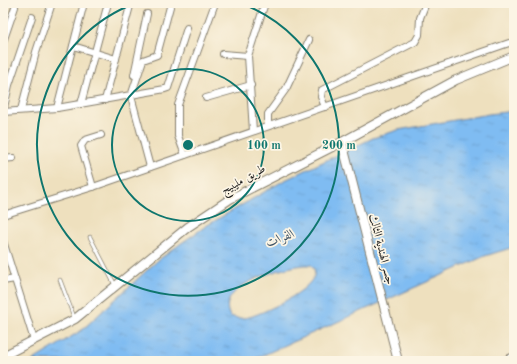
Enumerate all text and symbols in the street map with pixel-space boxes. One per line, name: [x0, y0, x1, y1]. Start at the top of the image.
centre of rings: [181, 138, 195, 152]
text: 100 m: [247, 140, 281, 152]
text: 200 m: [322, 140, 356, 152]
street label: طريق مليبيج: [219, 163, 270, 200]
street label: جسر الهندية الثالث: [365, 213, 396, 286]
water label: الفرات: [265, 227, 297, 251]

